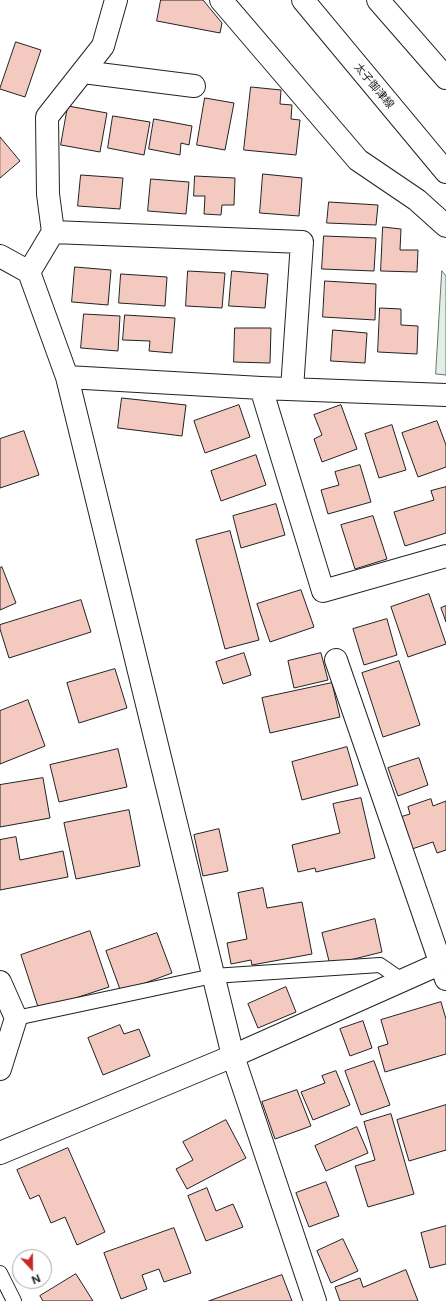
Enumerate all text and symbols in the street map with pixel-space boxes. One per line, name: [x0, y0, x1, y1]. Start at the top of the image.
street label: 太子御津線: [351, 61, 397, 111]
north arrow: [12, 1249, 52, 1289]
text: N: [30, 1272, 42, 1286]

